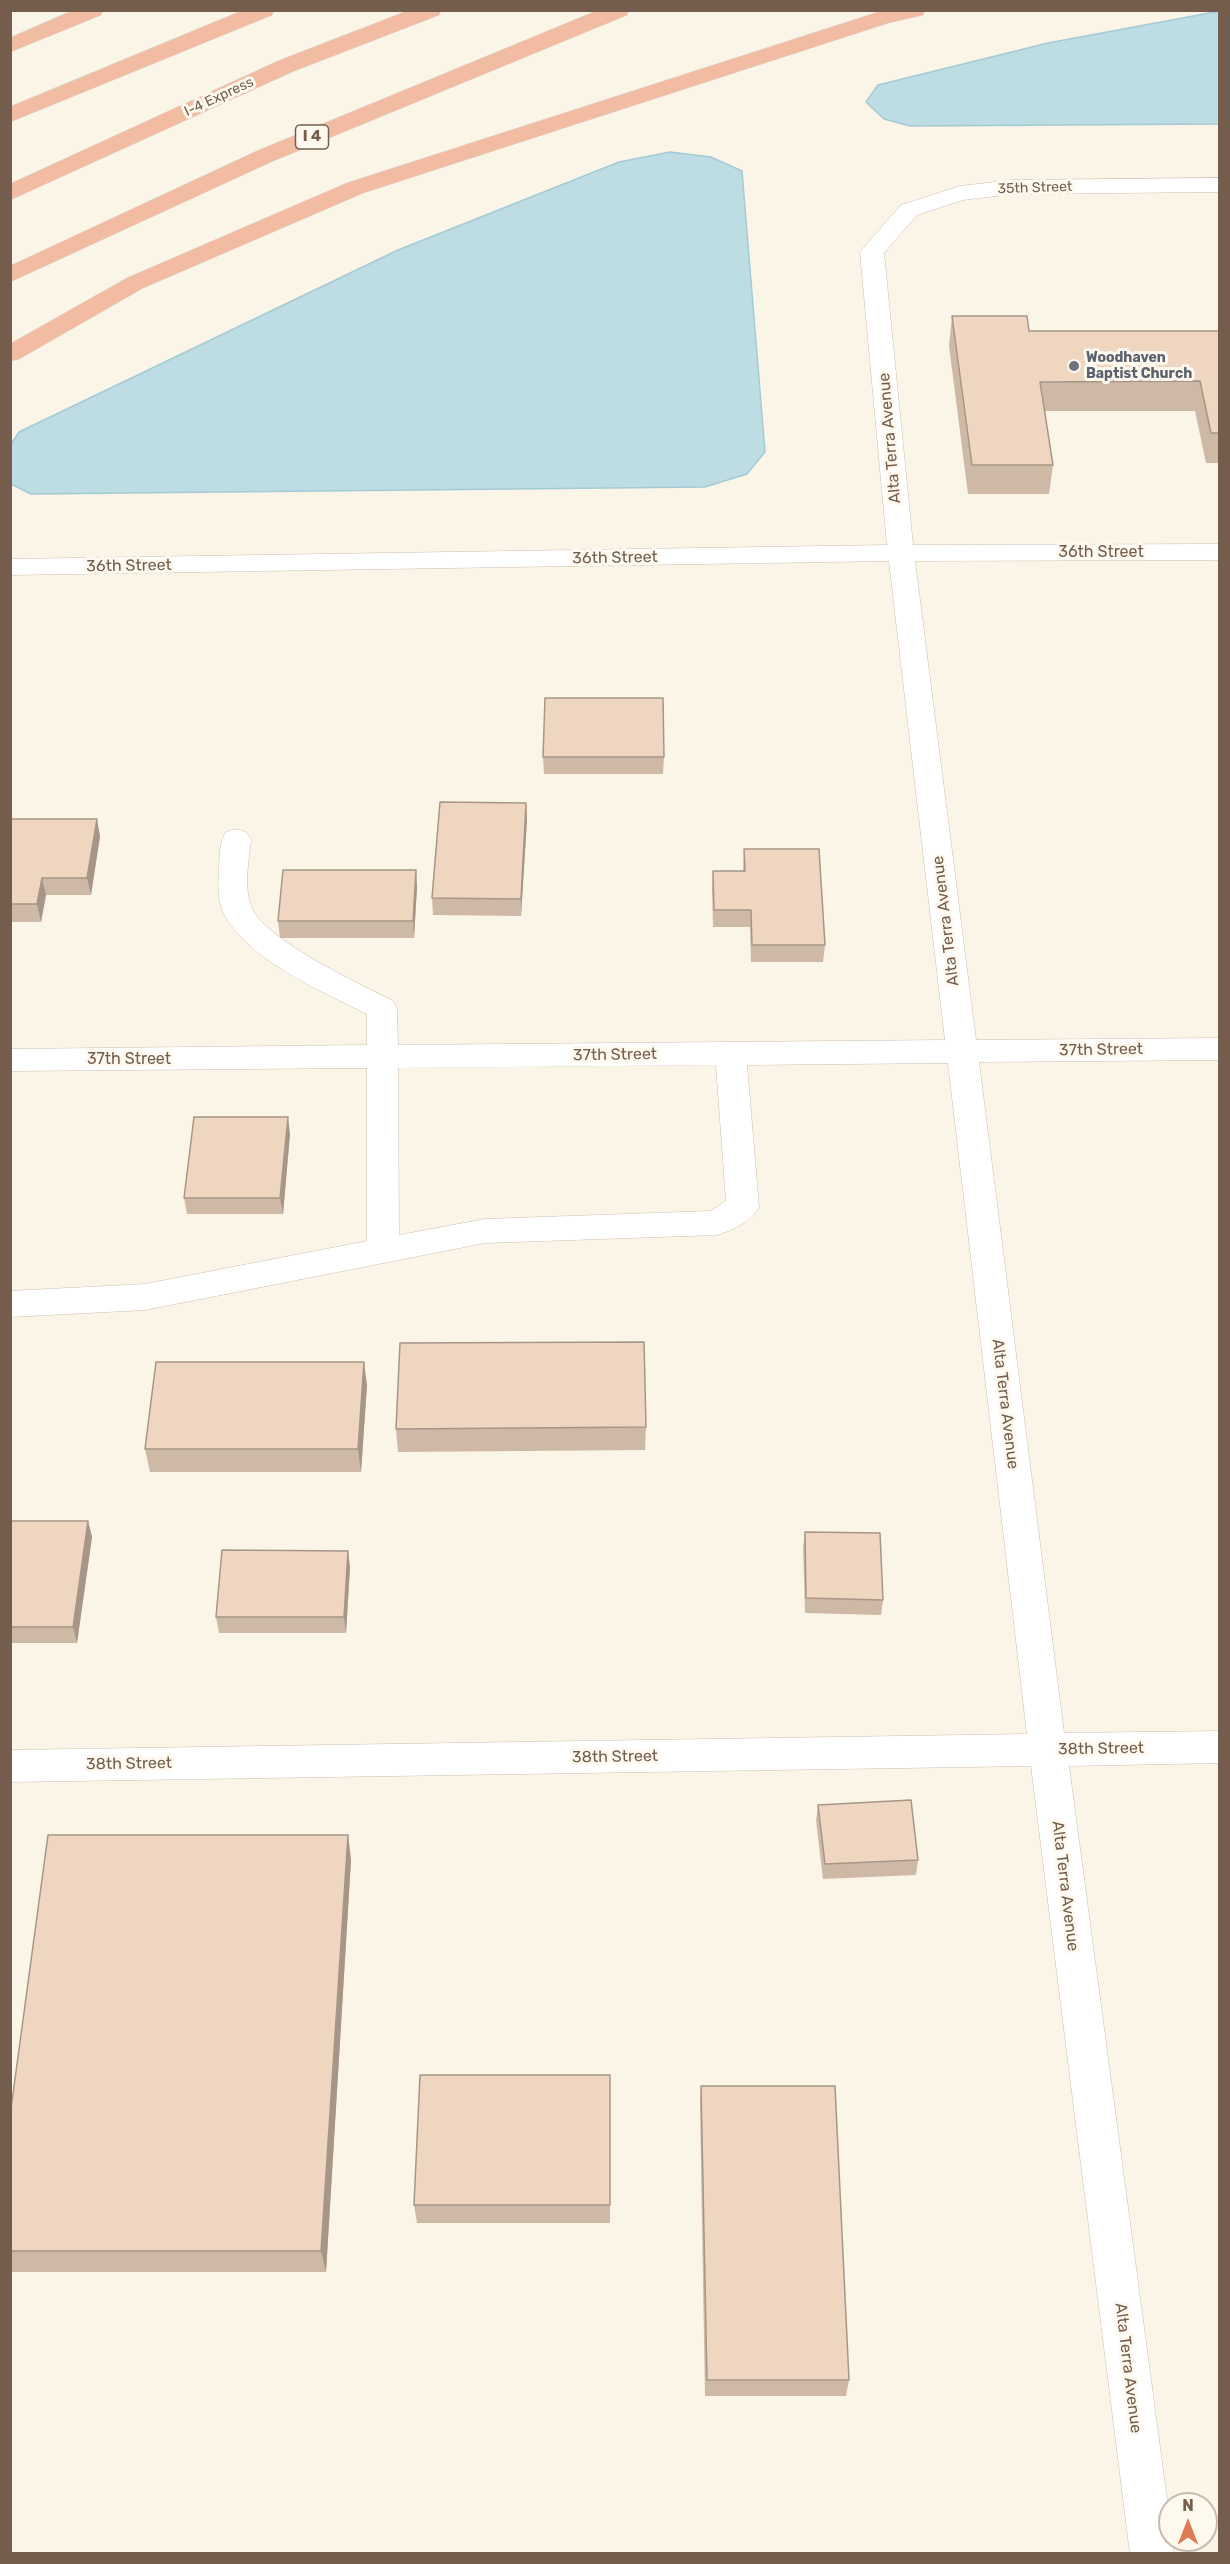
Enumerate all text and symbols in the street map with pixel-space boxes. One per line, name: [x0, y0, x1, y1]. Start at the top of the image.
street label: I-4 Express: [182, 74, 256, 120]
road number: I 4: [296, 125, 328, 149]
street label: 35th Street: [997, 178, 1073, 198]
place label: Woodhaven Baptist Church: [1086, 350, 1192, 382]
marker: Woodhaven Baptist Church: [1067, 359, 1081, 373]
street label: Alta Terra Avenue: [875, 372, 905, 504]
street label: 36th Street: [1058, 542, 1144, 562]
street label: 36th Street: [572, 548, 658, 568]
street label: 36th Street: [86, 556, 172, 576]
street label: Alta Terra Avenue: [928, 855, 964, 987]
street label: 37th Street: [1059, 1040, 1143, 1060]
street label: 37th Street: [573, 1045, 657, 1065]
street label: 37th Street: [87, 1049, 171, 1069]
street label: Alta Terra Avenue: [987, 1338, 1023, 1470]
street label: 38th Street: [1058, 1739, 1144, 1759]
street label: 38th Street: [572, 1747, 658, 1767]
street label: 38th Street: [86, 1754, 172, 1774]
street label: Alta Terra Avenue: [1047, 1820, 1083, 1952]
street label: Alta Terra Avenue: [1110, 2302, 1146, 2434]
north arrow: [1158, 2492, 1218, 2552]
text: N: [1182, 2496, 1194, 2515]

